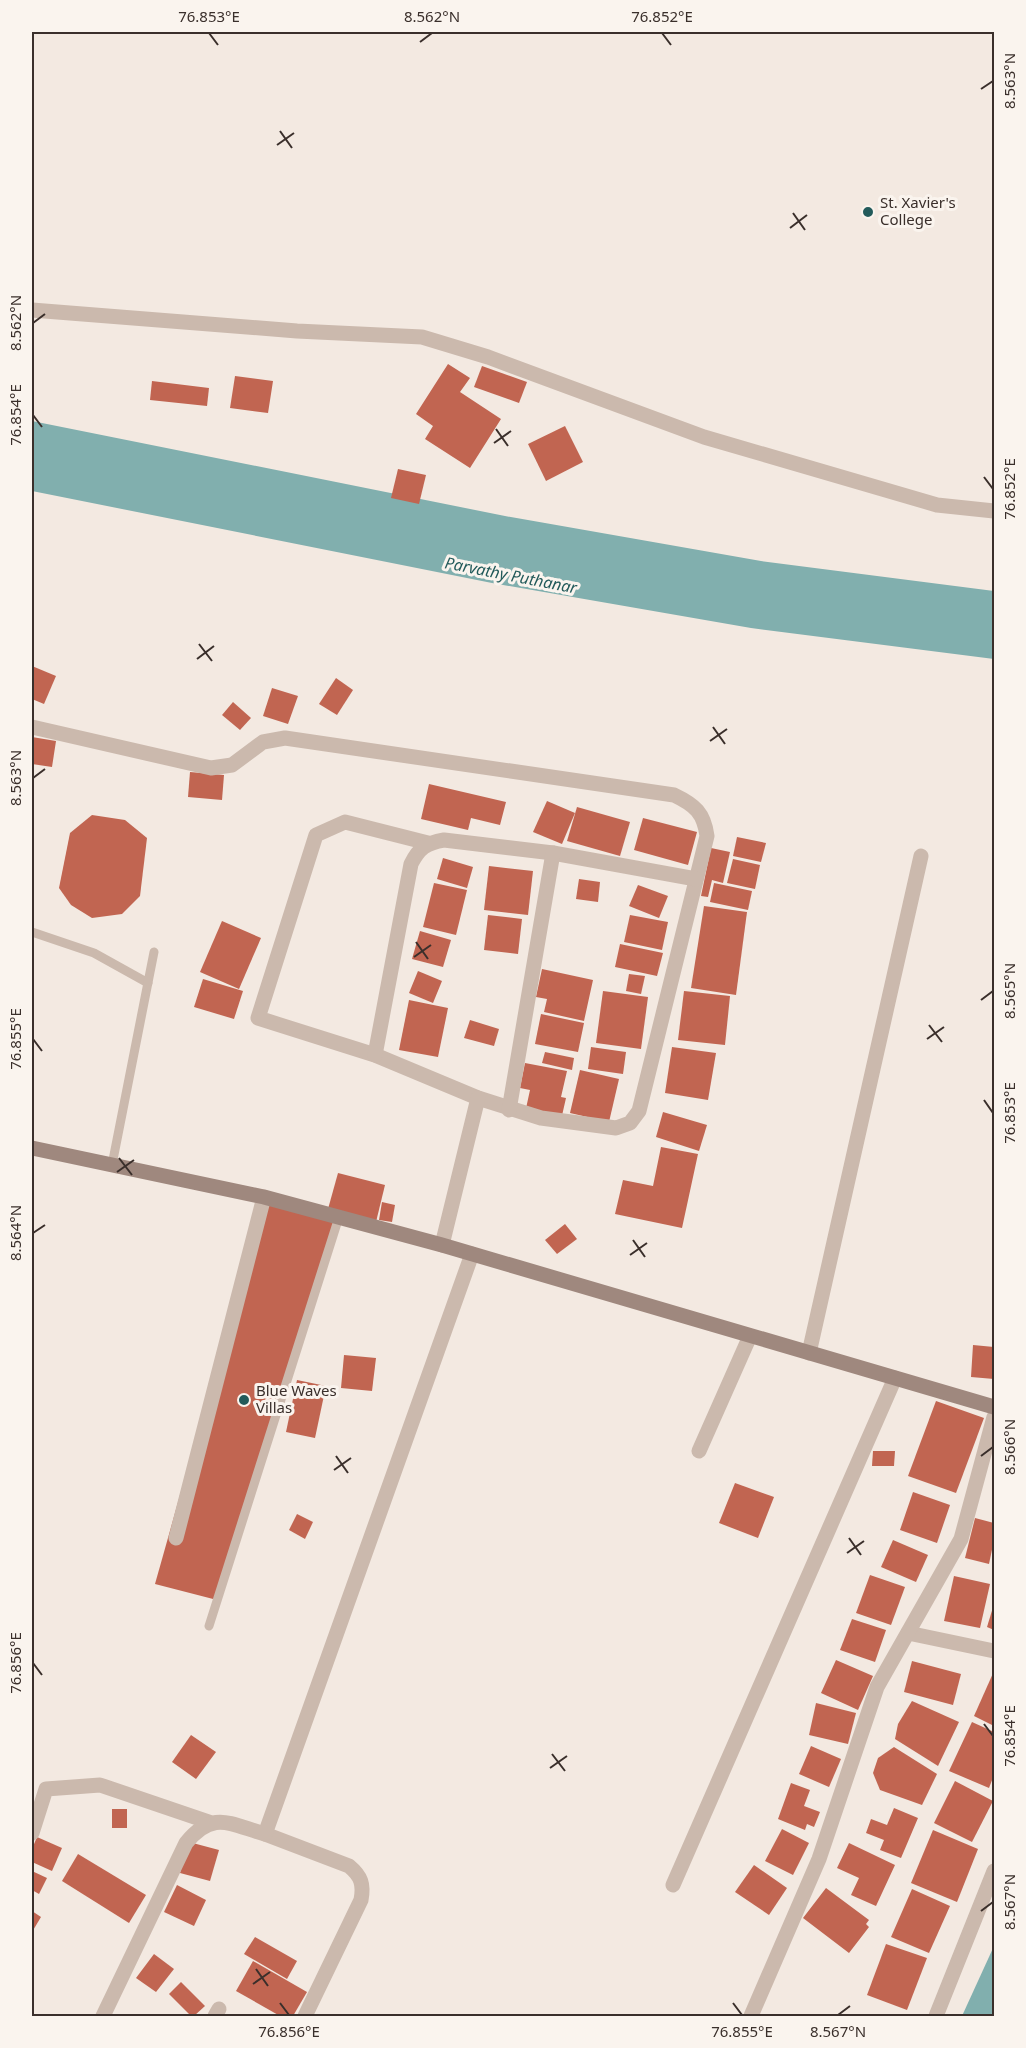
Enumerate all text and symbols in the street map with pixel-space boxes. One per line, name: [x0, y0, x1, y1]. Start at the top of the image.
text: 76.853°E: [178, 6, 240, 26]
text: 8.562°N: [404, 6, 460, 26]
text: 76.852°E: [631, 6, 693, 26]
text: 8.563°N: [999, 53, 1019, 109]
place label: St. Xavier's College: [880, 192, 956, 229]
marker: St. Xavier's College: [861, 205, 875, 219]
text: 8.562°N: [5, 295, 25, 351]
text: 76.854°E: [5, 384, 25, 446]
text: 76.852°E: [999, 458, 1019, 520]
water label: Parvathy Puthanar: [443, 551, 579, 599]
text: 8.563°N: [5, 750, 25, 806]
text: 8.565°N: [999, 963, 1019, 1019]
text: 76.855°E: [5, 1008, 25, 1070]
text: 76.853°E: [999, 1082, 1019, 1144]
text: 8.564°N: [5, 1205, 25, 1261]
place label: Blue Waves Villas: [256, 1380, 337, 1417]
marker: Blue Waves Villas: [237, 1393, 251, 1407]
text: 8.566°N: [999, 1419, 1019, 1475]
text: 76.856°E: [5, 1632, 25, 1694]
text: 76.854°E: [999, 1705, 1019, 1767]
text: 8.567°N: [999, 1874, 1019, 1930]
text: 76.856°E: [258, 2021, 320, 2041]
text: 76.855°E: [711, 2021, 773, 2041]
text: 8.567°N: [810, 2021, 866, 2041]

